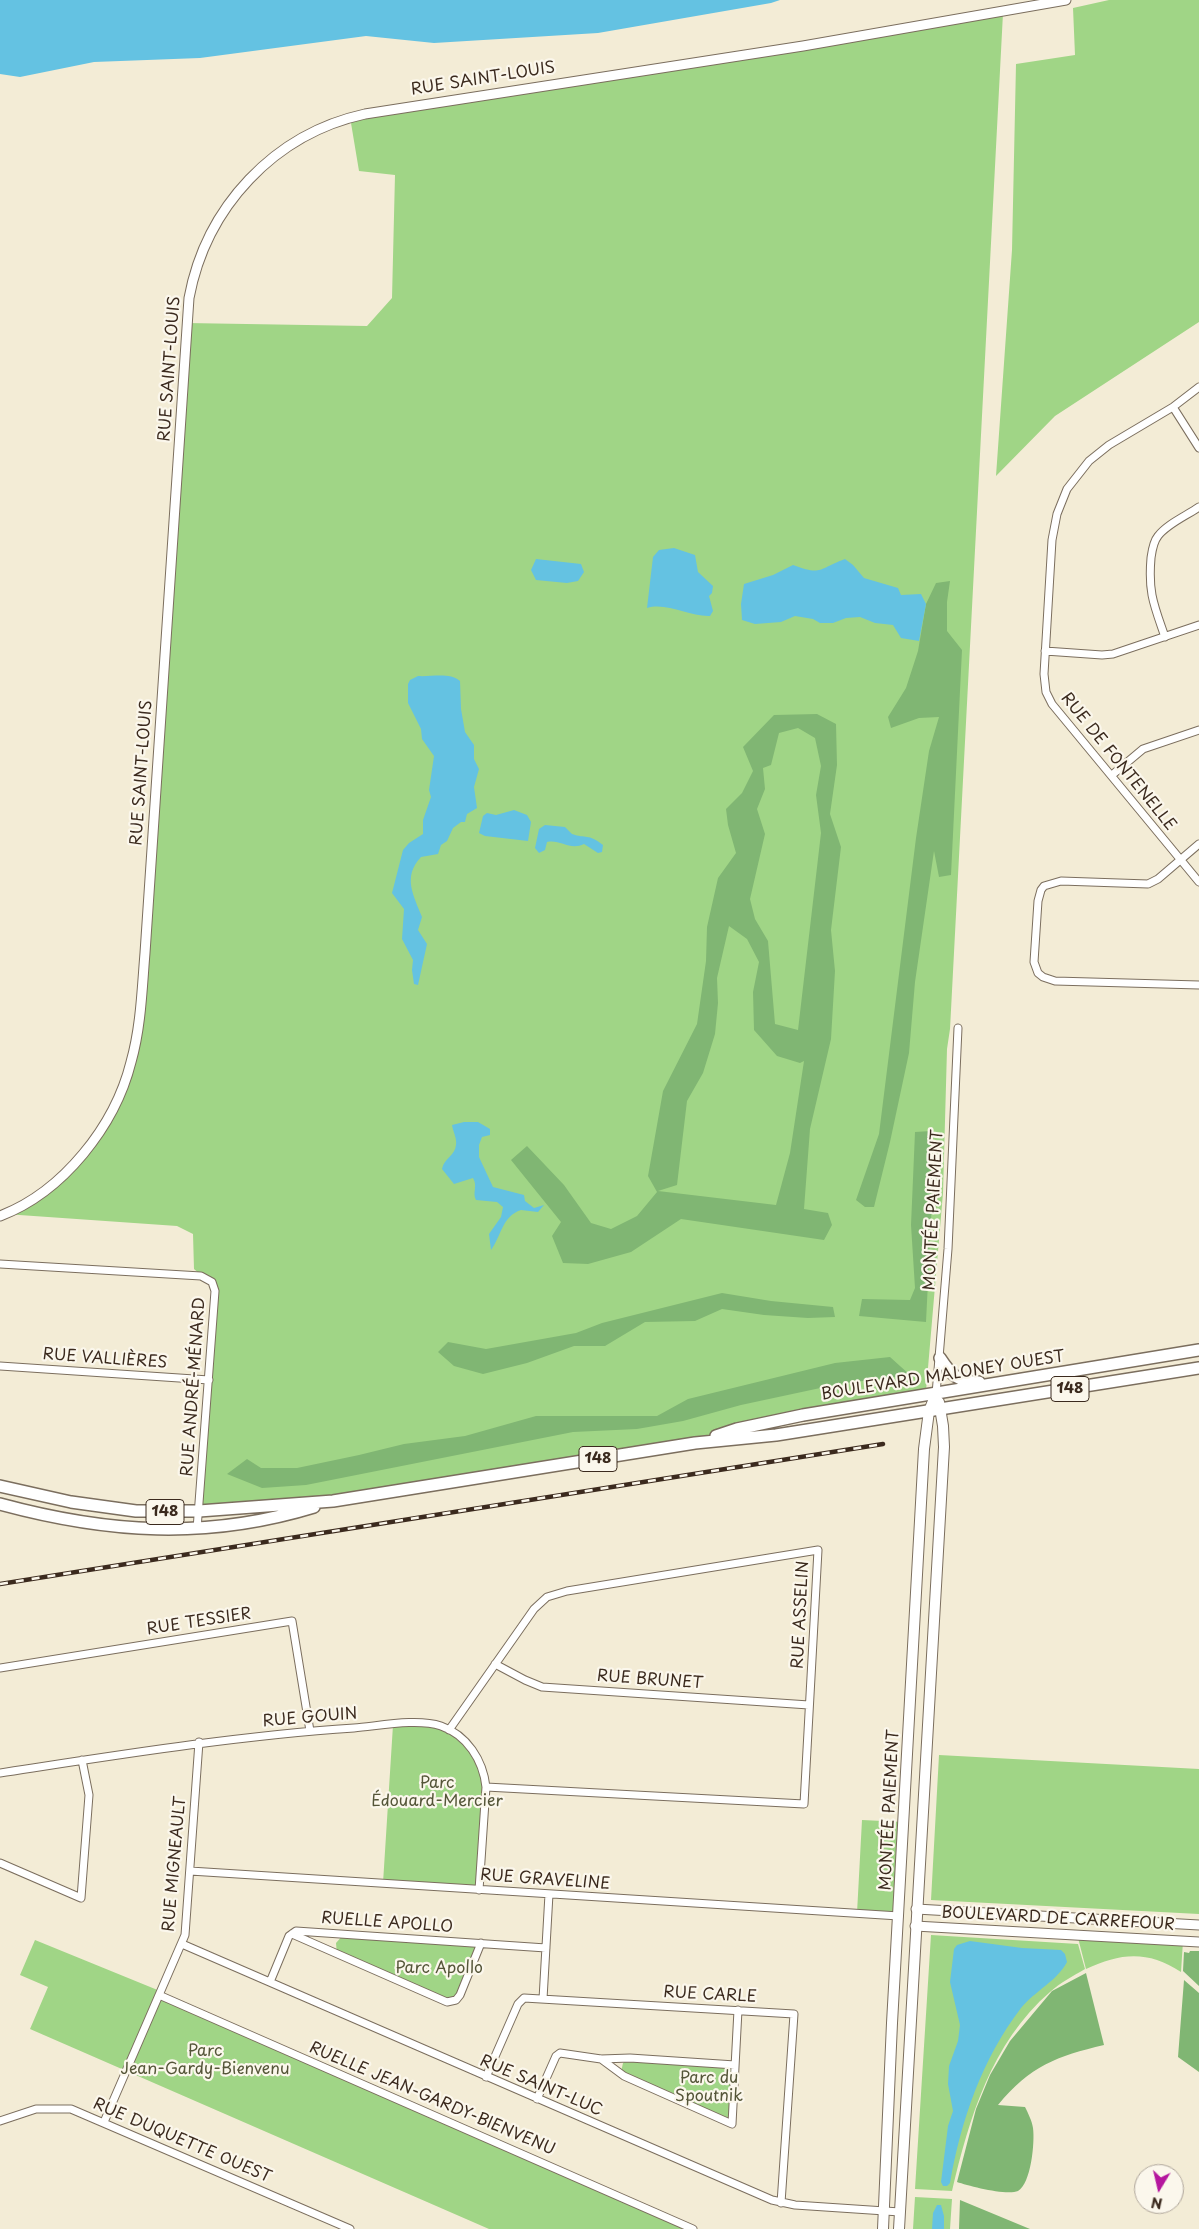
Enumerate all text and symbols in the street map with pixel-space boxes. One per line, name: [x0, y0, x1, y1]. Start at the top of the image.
street label: RUE SAINT-LOUIS: [410, 58, 556, 100]
street label: RUE SAINT-LOUIS: [155, 296, 185, 442]
street label: RUE DE FONTENELLE: [1056, 689, 1180, 835]
street label: RUE SAINT-LOUIS: [127, 700, 157, 846]
street label: MONTÉE PAIEMENT: [920, 1129, 948, 1291]
street label: RUE ANDRÉ-MÉNARD: [178, 1297, 210, 1477]
street label: RUE VALLIÈRES: [42, 1345, 168, 1373]
street label: BOULEVARD MALONEY OUEST: [820, 1347, 1066, 1405]
road number: 148: [1051, 1376, 1089, 1402]
road number: 148: [579, 1446, 617, 1472]
road number: 148: [146, 1500, 184, 1524]
street label: RUE ASSELIN: [789, 1560, 813, 1670]
street label: RUE TESSIER: [145, 1604, 253, 1640]
street label: RUE BRUNET: [596, 1667, 704, 1693]
street label: RUE GOUIN: [262, 1704, 358, 1732]
street label: MONTÉE PAIEMENT: [876, 1729, 904, 1891]
park label: Parc Édouard-Mercier: [371, 1774, 503, 1812]
street label: RUE MIGNEAULT: [159, 1795, 191, 1933]
street label: RUE GRAVELINE: [479, 1866, 611, 1894]
street label: BOULEVARD DE CARREFOUR: [941, 1903, 1175, 1935]
street label: RUELLE APOLLO: [320, 1909, 454, 1937]
park label: Parc Apollo: [395, 1959, 483, 1979]
street label: RUE CARLE: [663, 1983, 757, 2007]
street label: RUELLE JEAN-GARDY-BIENVENU: [306, 2038, 558, 2160]
park label: Parc Jean-Gardy-Bienvenu: [120, 2042, 290, 2080]
street label: RUE SAINT-LUC: [477, 2052, 605, 2120]
park label: Parc du Spoutnik: [675, 2069, 743, 2107]
street label: RUE DUQUETTE OUEST: [90, 2095, 274, 2187]
north arrow: [1134, 2164, 1184, 2214]
text: N: [1150, 2192, 1164, 2215]

